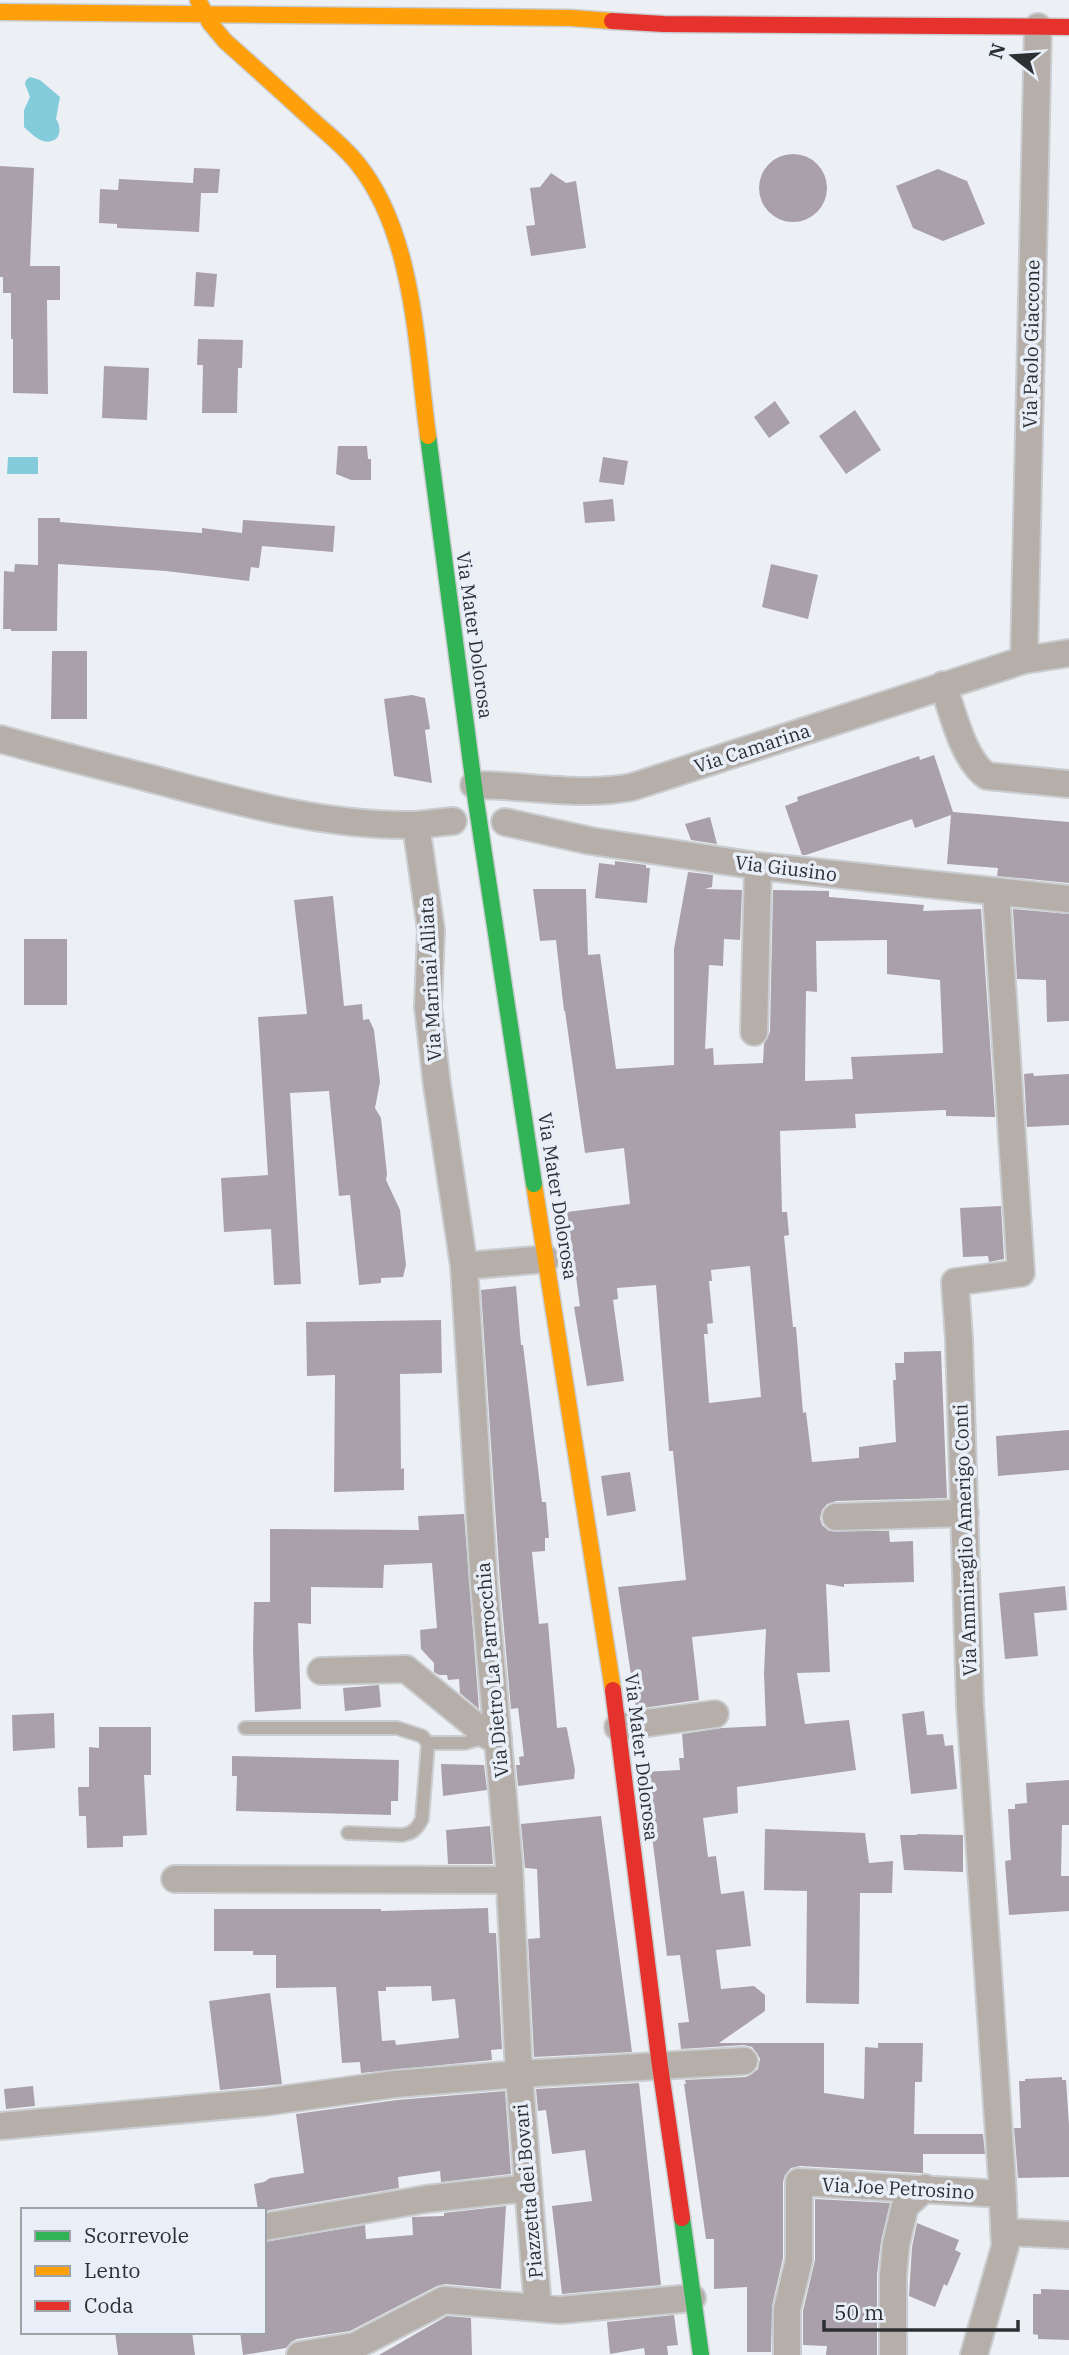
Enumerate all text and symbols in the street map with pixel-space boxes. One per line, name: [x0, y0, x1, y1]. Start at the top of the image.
north arrow: [978, 21, 1048, 91]
text: N: [983, 40, 1010, 62]
street label: Via Paolo Giaccone: [1018, 259, 1044, 429]
street label: Via Mater Dolorosa: [451, 550, 499, 720]
street label: Via Camarina: [691, 718, 813, 778]
street label: Via Giusino: [734, 850, 838, 886]
street label: Via Marinai Alliata: [414, 896, 446, 1062]
street label: Via Mater Dolorosa: [533, 1111, 583, 1281]
street label: Via Ammiraglio Amerigo Conti: [948, 1403, 982, 1677]
street label: Via Dietro La Parrocchia: [471, 1561, 513, 1779]
street label: Via Mater Dolorosa: [620, 1672, 664, 1842]
street label: Piazzetta dei Bovari: [508, 2102, 548, 2280]
street label: Via Joe Petrosino: [821, 2172, 975, 2204]
legend: [21, 2208, 266, 2334]
text: Scorrevole: [84, 2221, 189, 2249]
text: Lento: [84, 2256, 140, 2284]
scale bar: [824, 2288, 1018, 2332]
text: Coda: [84, 2291, 134, 2319]
text: 50 m: [834, 2298, 884, 2326]

